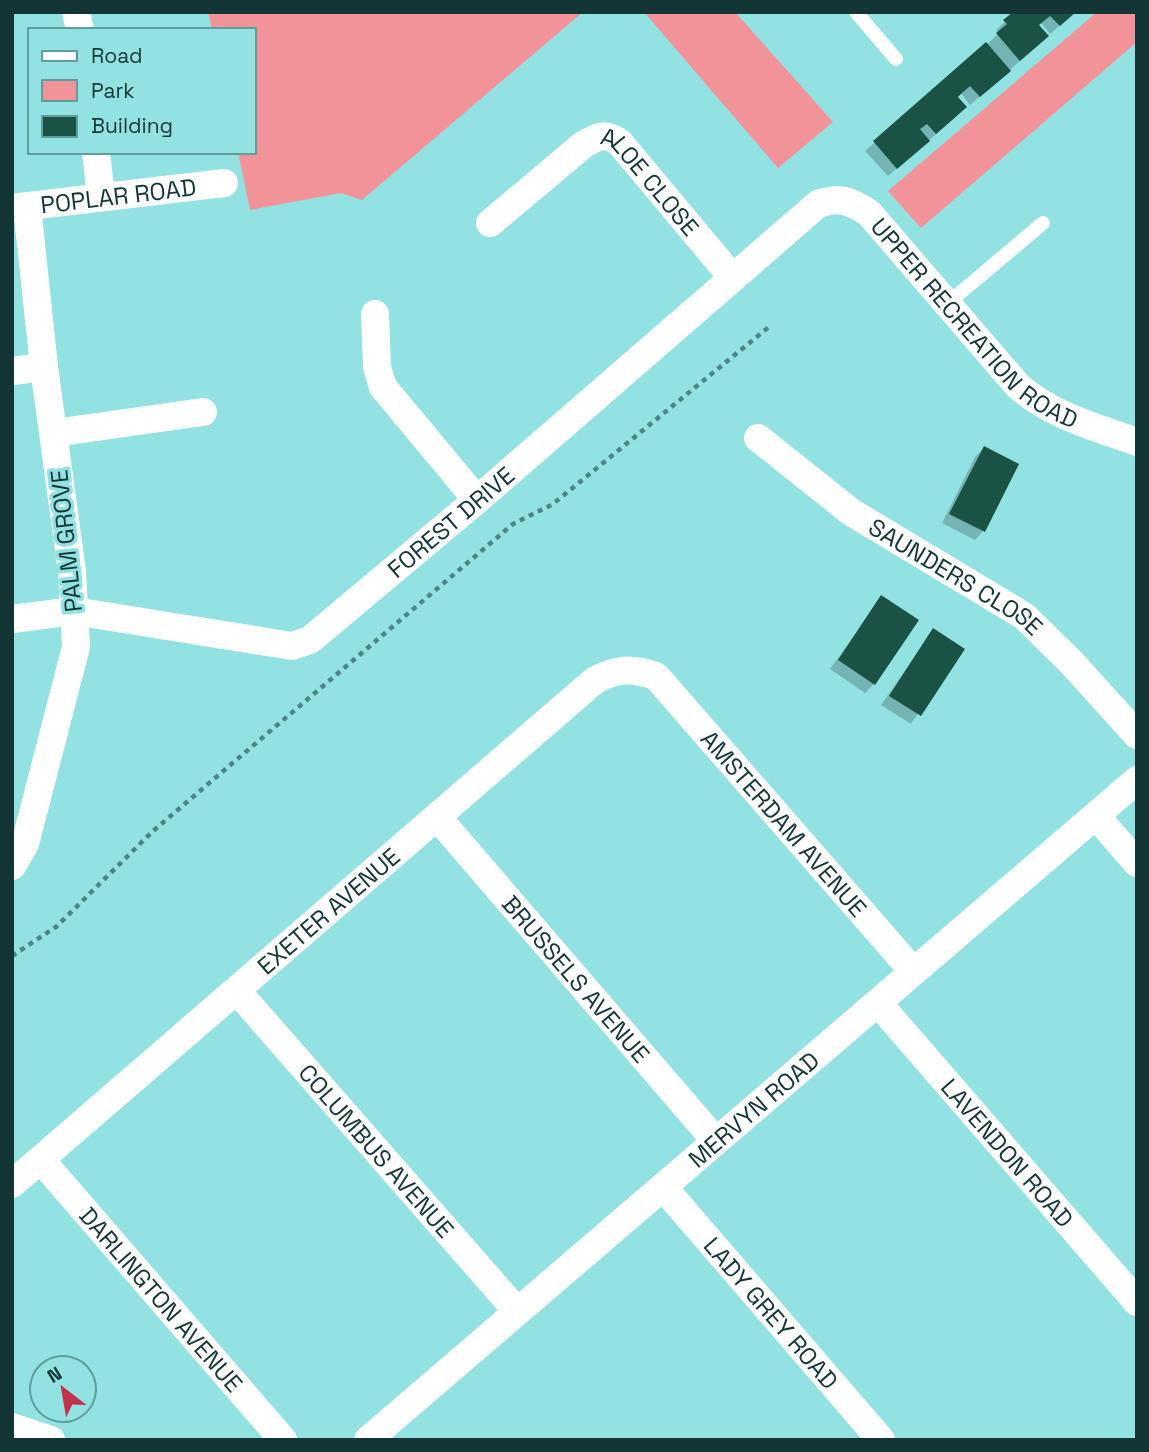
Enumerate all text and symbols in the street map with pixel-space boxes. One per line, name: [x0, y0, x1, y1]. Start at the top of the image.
legend: [28, 28, 256, 154]
text: Road: [91, 42, 143, 69]
text: Park: [91, 77, 135, 104]
text: Building: [91, 112, 173, 139]
street label: ALOE CLOSE: [597, 120, 706, 242]
street label: POPLAR ROAD: [39, 171, 198, 220]
street label: UPPER RECREATION ROAD: [864, 211, 1083, 435]
street label: FOREST DRIVE: [381, 459, 520, 584]
street label: PALM GROVE: [43, 468, 89, 614]
street label: SAUNDERS CLOSE: [863, 511, 1050, 642]
street label: AMSTERDAM AVENUE: [694, 723, 874, 923]
street label: EXETER AVENUE: [251, 841, 406, 981]
street label: BRUSSELS AVENUE: [496, 888, 657, 1069]
street label: MERVYN ROAD: [682, 1044, 825, 1174]
street label: COLUMBUS AVENUE: [292, 1057, 461, 1244]
street label: LAVENDON ROAD: [935, 1072, 1081, 1234]
street label: DARLINGTON AVENUE: [73, 1200, 250, 1398]
street label: LADY GREY ROAD: [697, 1230, 845, 1395]
north arrow: [28, 1354, 98, 1424]
text: N: [43, 1361, 66, 1389]

